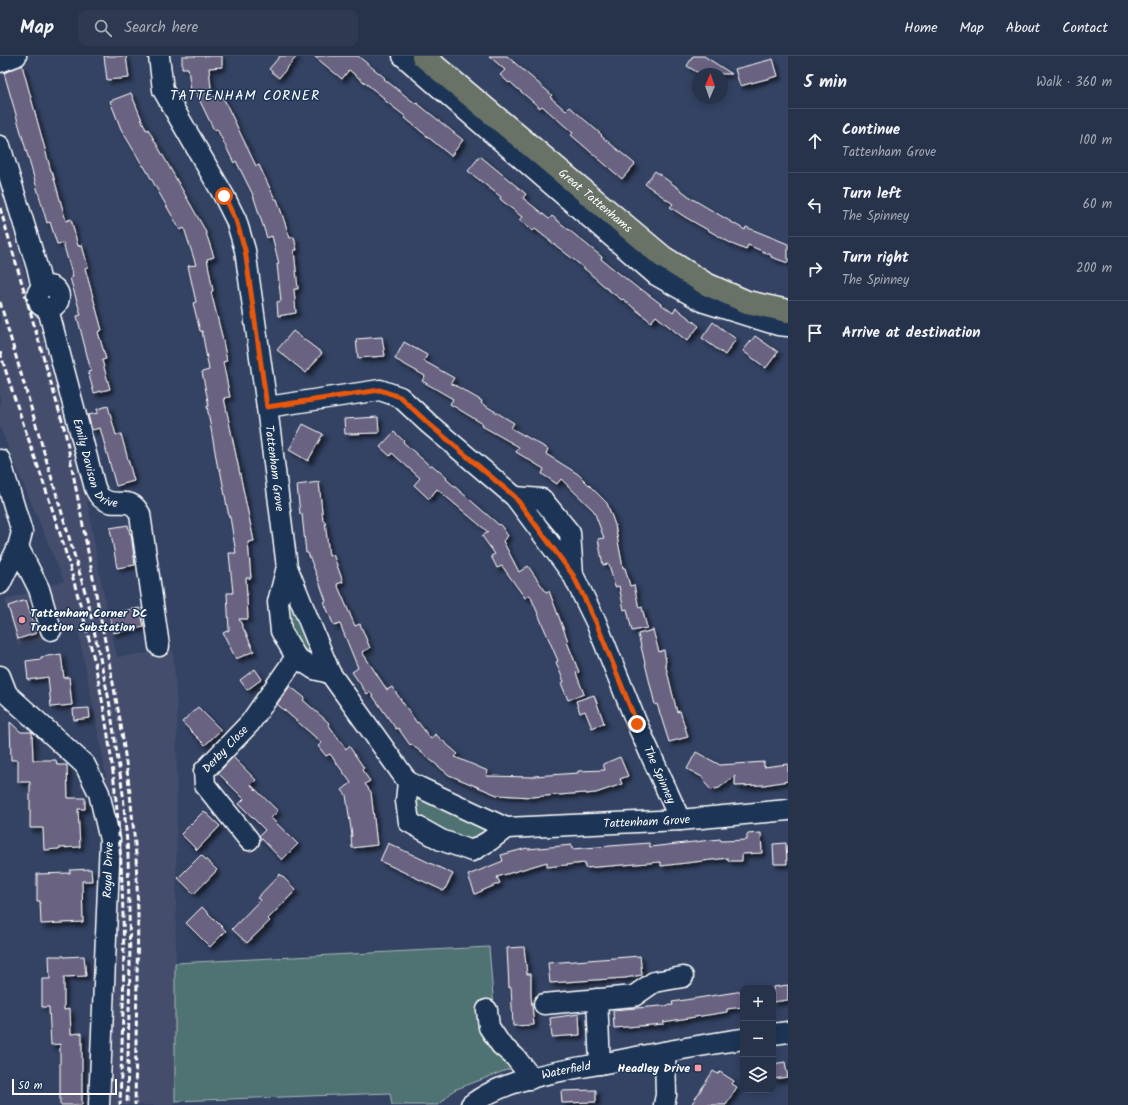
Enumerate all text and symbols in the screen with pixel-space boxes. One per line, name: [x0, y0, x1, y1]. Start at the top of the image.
search box: [78, 10, 358, 46]
text: Map: [20, 13, 54, 43]
text: Search here: [124, 16, 198, 40]
icon: search: [92, 17, 114, 39]
text: Home: [904, 17, 938, 39]
text: Map: [960, 17, 984, 39]
text: About: [1006, 17, 1040, 39]
text: Contact: [1062, 17, 1108, 39]
north arrow: [692, 68, 728, 104]
text: 5 min: [804, 69, 847, 96]
text: Walk · 360 m: [1036, 72, 1112, 93]
district label: TATTENHAM CORNER: [170, 85, 320, 107]
text: Continue: [842, 118, 900, 142]
icon: ahead: [804, 130, 826, 152]
text: 100 m: [1079, 130, 1112, 151]
text: Tattenham Grove: [842, 142, 936, 163]
street label: Great Tattenhams: [554, 164, 636, 238]
text: Turn left: [842, 182, 902, 206]
route start: [215, 187, 233, 205]
icon: left: [804, 194, 826, 216]
text: 60 m: [1083, 194, 1112, 215]
text: The Spinney: [842, 206, 909, 227]
text: Turn right: [842, 246, 909, 270]
icon: right: [804, 258, 826, 280]
text: 200 m: [1076, 258, 1112, 279]
text: The Spinney: [842, 270, 909, 291]
text: Arrive at destination: [842, 321, 981, 345]
icon: arrive: [804, 322, 826, 344]
street label: Emily Davison Drive: [67, 416, 119, 513]
street label: Tattenham Grove: [259, 424, 289, 513]
place label: Tattenham Corner DC Traction Substation: [30, 604, 147, 637]
marker: Tattenham Corner DC Traction Substation: [17, 615, 27, 625]
route end: [628, 715, 646, 733]
street label: Derby Close: [198, 721, 254, 778]
street label: The Spinney: [638, 743, 681, 807]
street label: Tattenham Grove: [603, 810, 692, 834]
street label: Royal Drive: [98, 841, 119, 899]
map controls: [740, 985, 776, 1093]
button: +: [740, 985, 776, 1021]
button: −: [740, 1021, 776, 1057]
street label: Waterfield: [539, 1056, 593, 1085]
button: layers: [740, 1057, 776, 1093]
place label: Headley Drive: [617, 1059, 690, 1078]
marker: Headley Drive: [693, 1063, 703, 1073]
scale bar: [12, 1077, 117, 1096]
text: 50 m: [18, 1077, 43, 1095]

